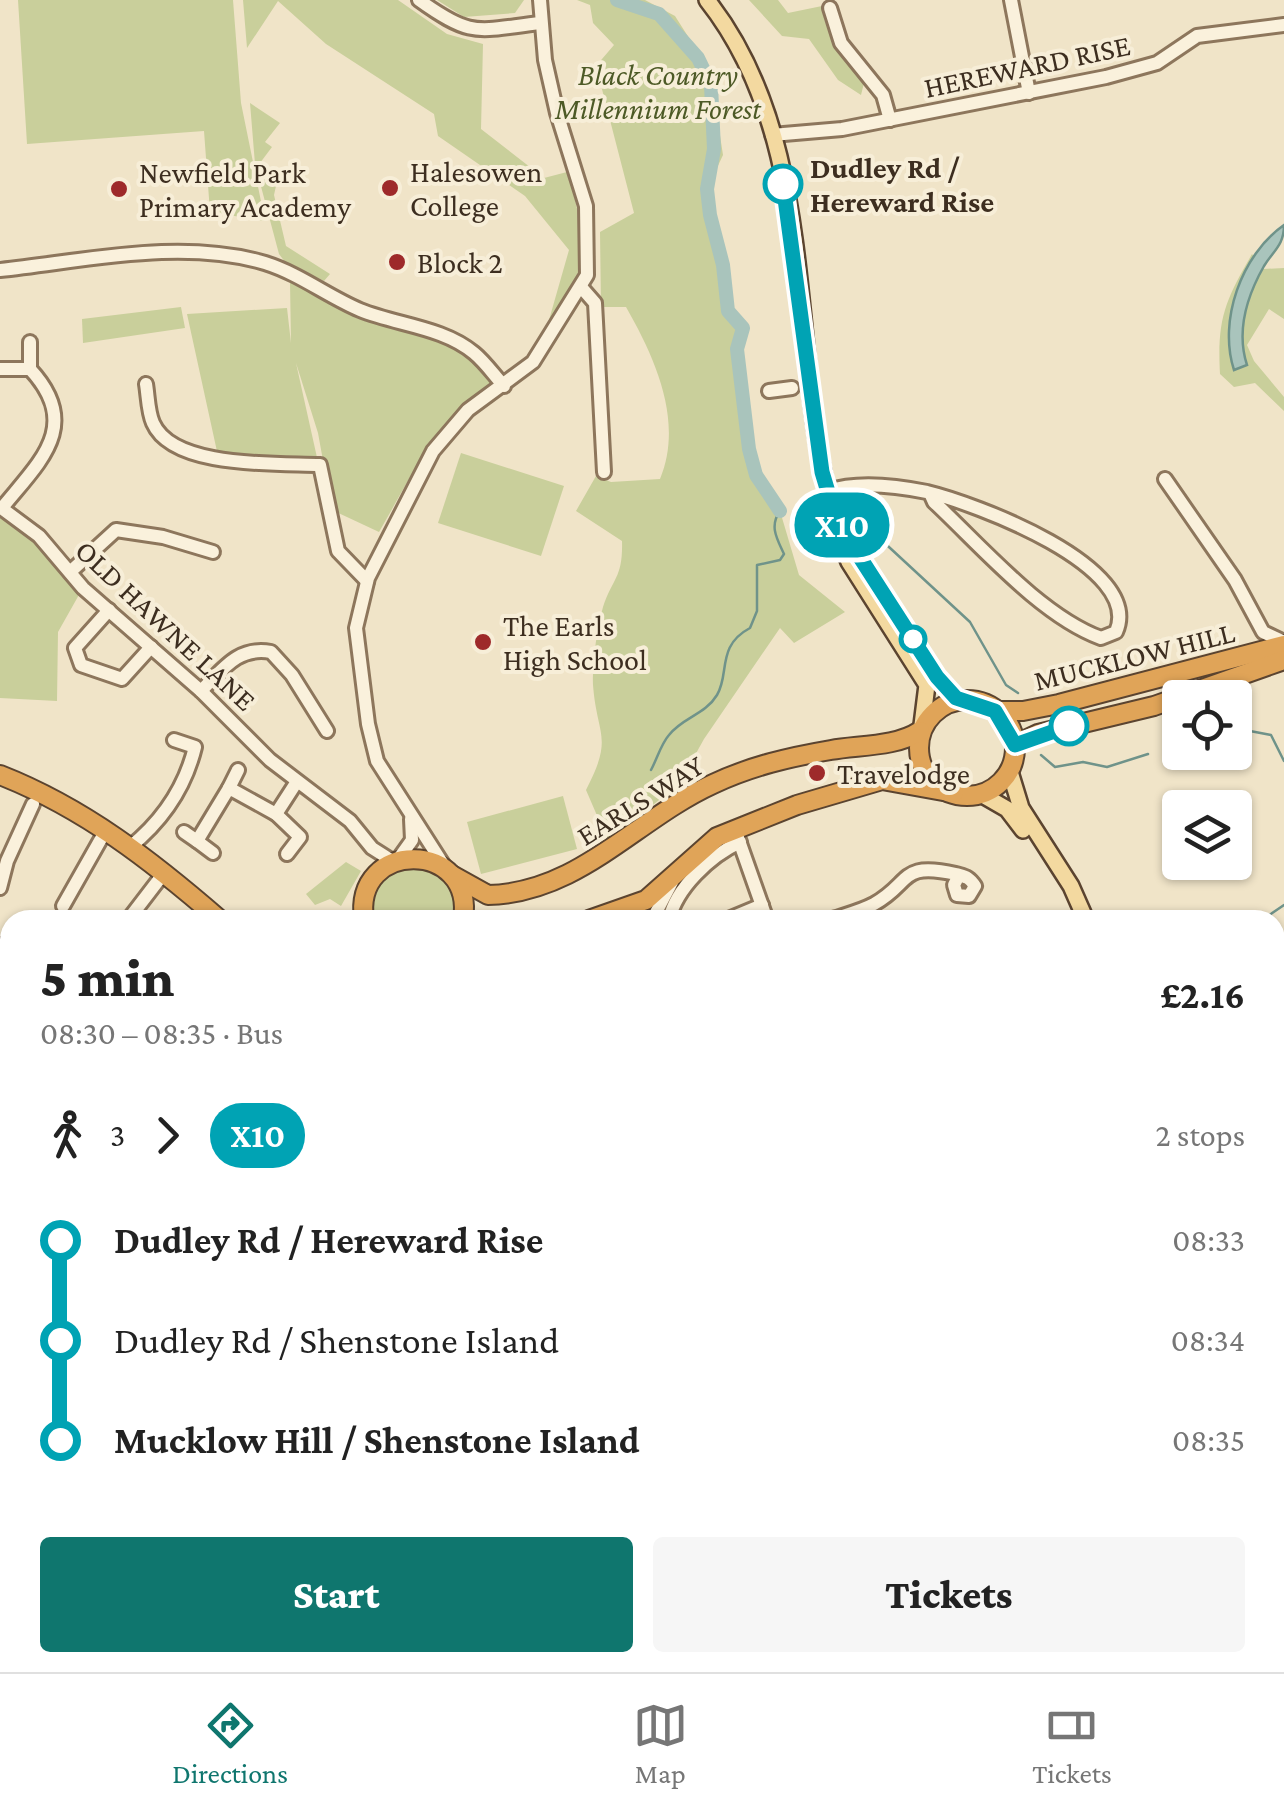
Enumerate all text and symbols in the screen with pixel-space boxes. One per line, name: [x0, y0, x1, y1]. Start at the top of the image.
street label: HEREWARD RISE: [921, 28, 1133, 104]
park label: Black Country Millennium Forest: [554, 58, 762, 125]
place label: Dudley Rd / Hereward Rise: [810, 151, 994, 218]
place label: Halesowen College: [410, 155, 542, 223]
place label: Newfield Park Primary Academy: [139, 156, 351, 224]
marker: Dudley Rd / Hereward Rise: [764, 165, 802, 203]
marker: Halesowen College: [379, 177, 401, 199]
marker: Newfield Park Primary Academy: [108, 178, 130, 200]
place label: Block 2: [417, 246, 503, 279]
marker: Block 2: [386, 251, 408, 273]
line badge: X10: [784, 492, 900, 558]
text: X10: [814, 506, 870, 545]
street label: OLD HAWNE LANE: [69, 533, 263, 717]
place label: The Earls High School: [503, 609, 647, 677]
street label: MUCKLOW HILL: [1030, 615, 1238, 697]
unlabelled marker: [900, 626, 926, 652]
marker: The Earls High School: [472, 631, 494, 653]
map controls: [1162, 680, 1252, 880]
button: locate: [1162, 680, 1252, 770]
unlabelled marker: [1050, 707, 1088, 745]
street label: EARLS WAY: [571, 748, 709, 852]
place label: Travelodge: [837, 757, 970, 791]
marker: Travelodge: [806, 762, 828, 784]
button: layers: [1162, 790, 1252, 880]
text: 5 min: [40, 947, 174, 1008]
text: £2.16: [1160, 974, 1245, 1016]
text: 08:30 – 08:35 · Bus: [40, 1015, 283, 1051]
icon: walk: [40, 1108, 95, 1163]
icon: forward: [140, 1108, 195, 1163]
text: X10: [230, 1116, 285, 1155]
text: 3: [110, 1117, 125, 1153]
text: 2 stops: [1156, 1117, 1245, 1153]
text: Dudley Rd / Hereward Rise: [114, 1219, 544, 1261]
text: 08:33: [1172, 1222, 1245, 1258]
text: Dudley Rd / Shenstone Island: [114, 1319, 559, 1361]
text: 08:34: [1171, 1322, 1245, 1358]
text: Mucklow Hill / Shenstone Island: [114, 1419, 640, 1461]
text: 08:35: [1172, 1422, 1245, 1458]
button: Start: [40, 1537, 633, 1652]
button: Tickets: [653, 1537, 1245, 1652]
tab: Directions: [172, 1698, 288, 1789]
tab: Map: [633, 1698, 688, 1789]
tab: Tickets: [1032, 1698, 1112, 1789]

